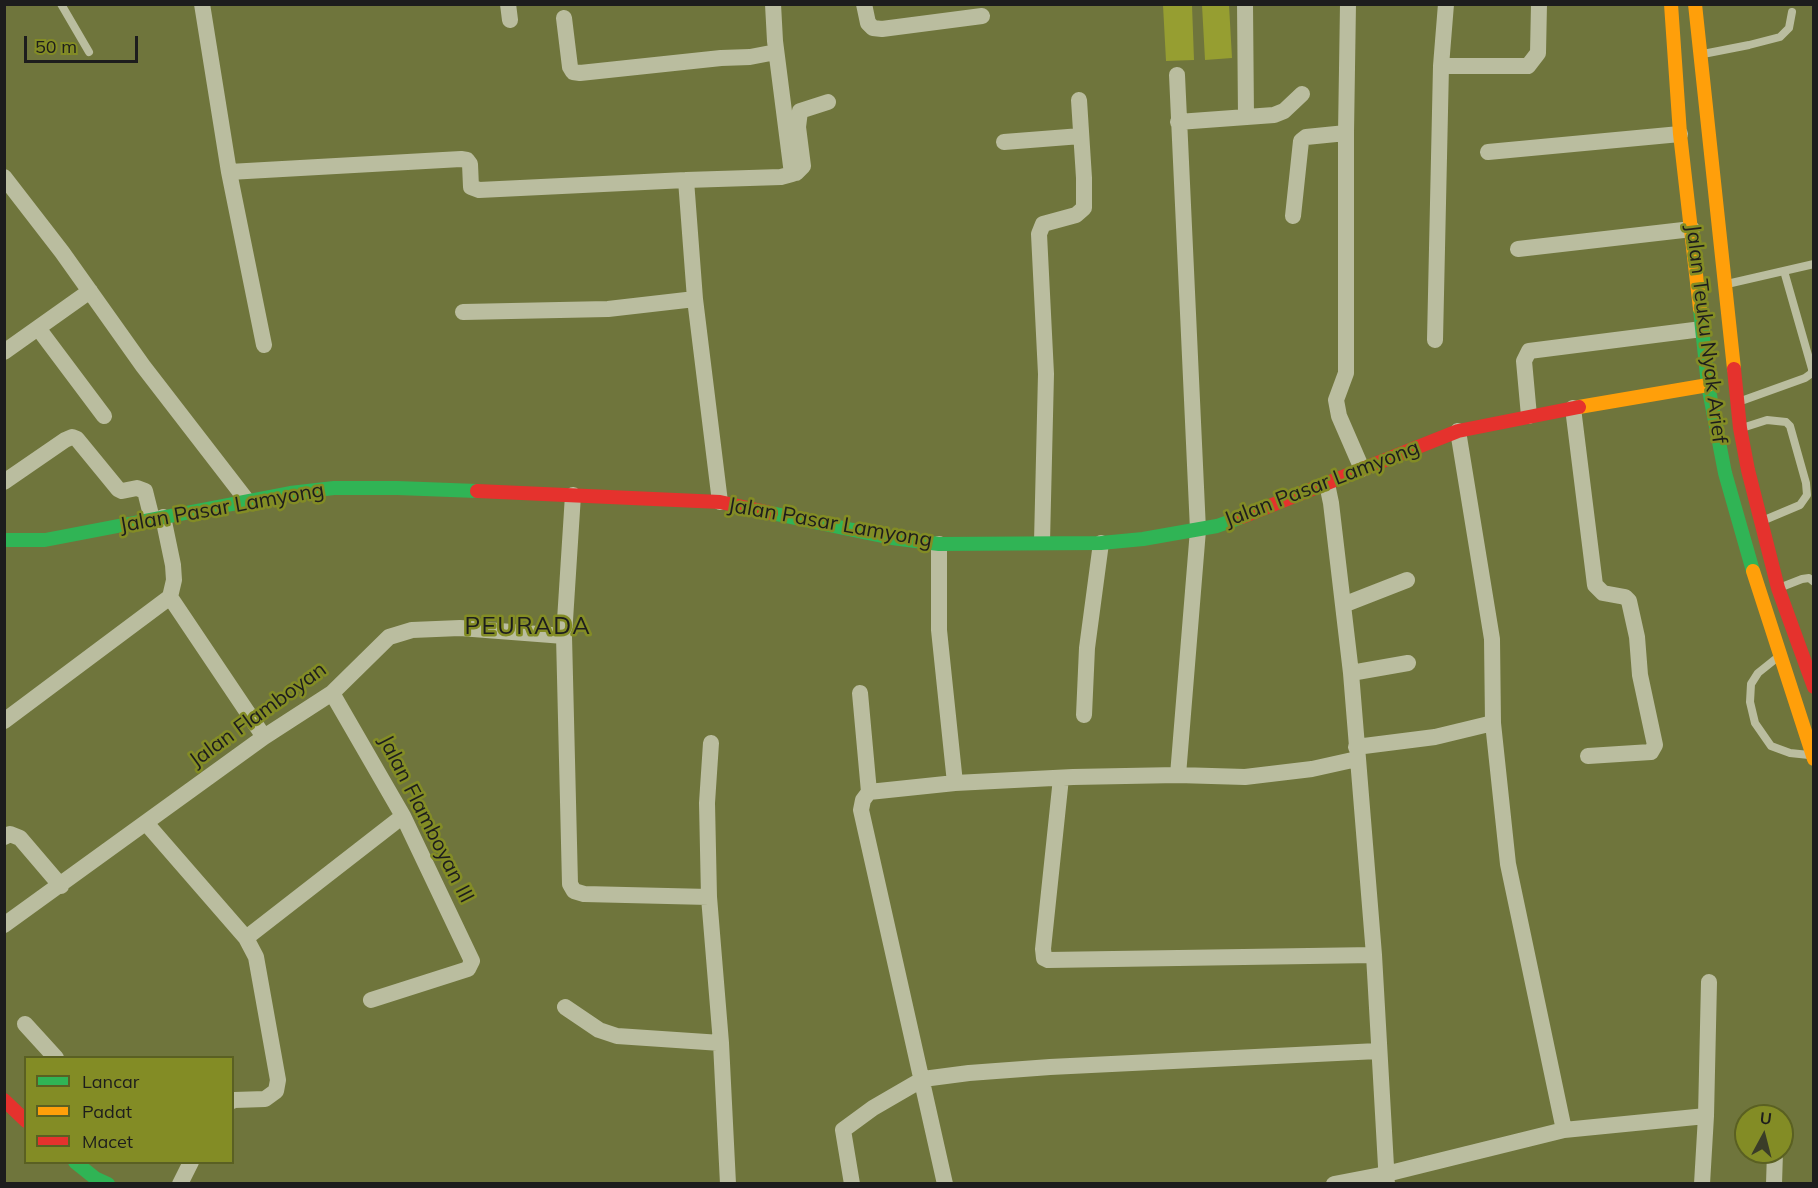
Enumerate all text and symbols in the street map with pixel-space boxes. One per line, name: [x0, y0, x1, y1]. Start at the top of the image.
scale bar: [27, 24, 141, 62]
text: 50 m: [35, 35, 77, 58]
street label: Jalan Teuku Nyak Arief: [1680, 223, 1732, 445]
street label: Jalan Pasar Lamyong: [1221, 435, 1423, 533]
street label: Jalan Pasar Lamyong: [118, 478, 326, 538]
street label: Jalan Pasar Lamyong: [726, 493, 934, 553]
district label: PEURADA: [464, 613, 592, 641]
street label: Jalan Flamboyan: [185, 657, 331, 773]
street label: Jalan Flamboyan III: [373, 731, 479, 907]
legend: [24, 1056, 234, 1164]
text: Lancar: [82, 1070, 139, 1093]
text: Padat: [82, 1100, 132, 1123]
north arrow: [1734, 1104, 1794, 1164]
text: U: [1759, 1107, 1773, 1129]
text: Macet: [82, 1130, 133, 1153]

